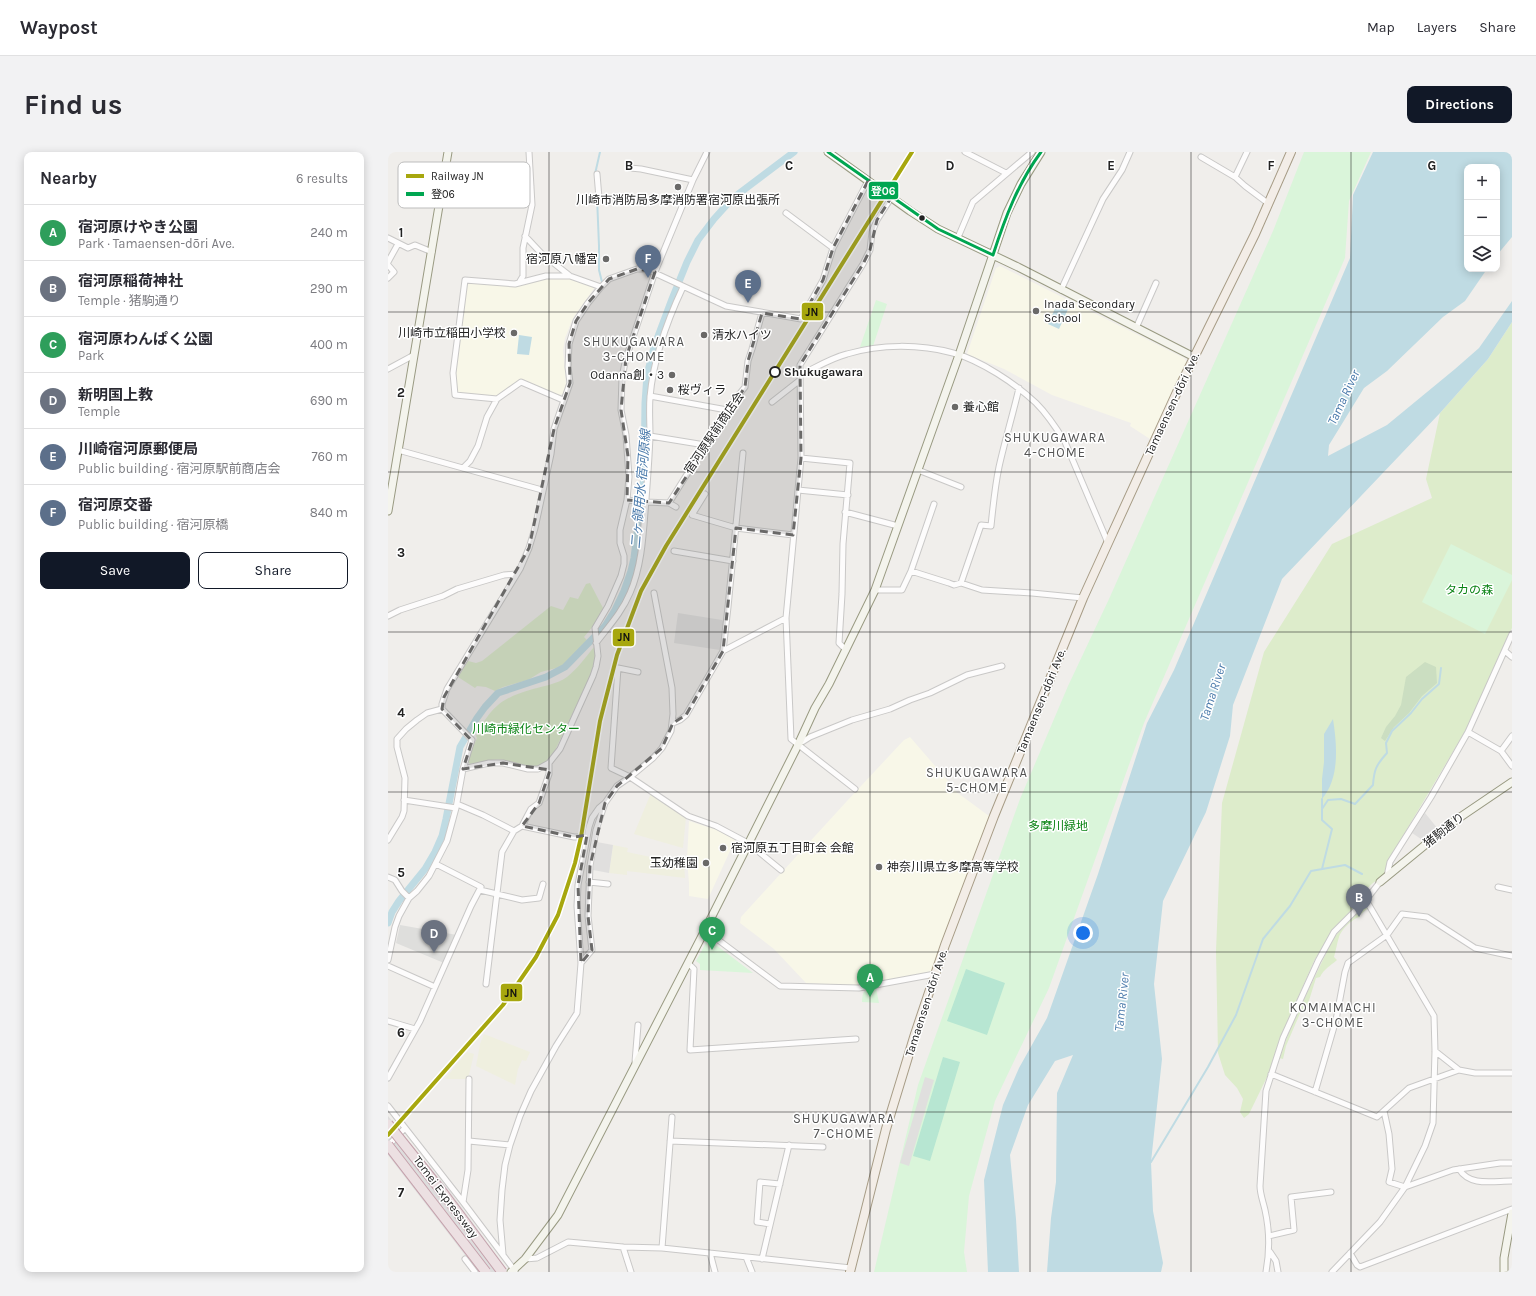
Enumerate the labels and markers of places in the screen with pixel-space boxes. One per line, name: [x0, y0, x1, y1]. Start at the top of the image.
marker: 川崎市消防局多摩消防署宿河原出張所: [673, 182, 683, 192]
place label: 川崎市消防局多摩消防署宿河原出張所: [576, 193, 780, 207]
unlabelled marker: [917, 213, 927, 223]
pin: F: [635, 245, 661, 278]
place label: 宿河原八幡宮: [526, 252, 598, 266]
marker: 宿河原八幡宮: [601, 254, 611, 264]
pin: E: [735, 270, 761, 303]
place label: Inada Secondary School: [1044, 297, 1135, 325]
marker: Inada Secondary School: [1031, 306, 1041, 316]
place label: 川崎市立稲田小学校: [398, 326, 506, 340]
marker: 川崎市立稲田小学校: [509, 328, 519, 338]
place label: 清水ハイツ: [712, 328, 772, 342]
marker: 清水ハイツ: [699, 330, 709, 340]
place label: Shukugawara: [784, 365, 863, 379]
marker: Shukugawara: [769, 366, 781, 378]
place label: Odanna創・3: [590, 368, 664, 382]
marker: Odanna創・3: [667, 370, 677, 380]
place label: 桜ヴィラ: [678, 383, 726, 397]
marker: 桜ヴィラ: [665, 385, 675, 395]
place label: 養心館: [963, 400, 999, 414]
marker: 養心館: [950, 402, 960, 412]
place label: 宿河原五丁目町会 会館: [731, 841, 854, 855]
marker: 宿河原五丁目町会 会館: [718, 843, 728, 853]
place label: 玉幼稚園: [650, 856, 698, 870]
marker: 玉幼稚園: [701, 858, 711, 868]
place label: 神奈川県立多摩高等学校: [887, 860, 1019, 874]
marker: 神奈川県立多摩高等学校: [874, 862, 884, 872]
pin: B: [1346, 884, 1372, 917]
pin: C: [699, 917, 725, 950]
pin: D: [421, 920, 447, 953]
pin: A: [857, 964, 883, 997]

